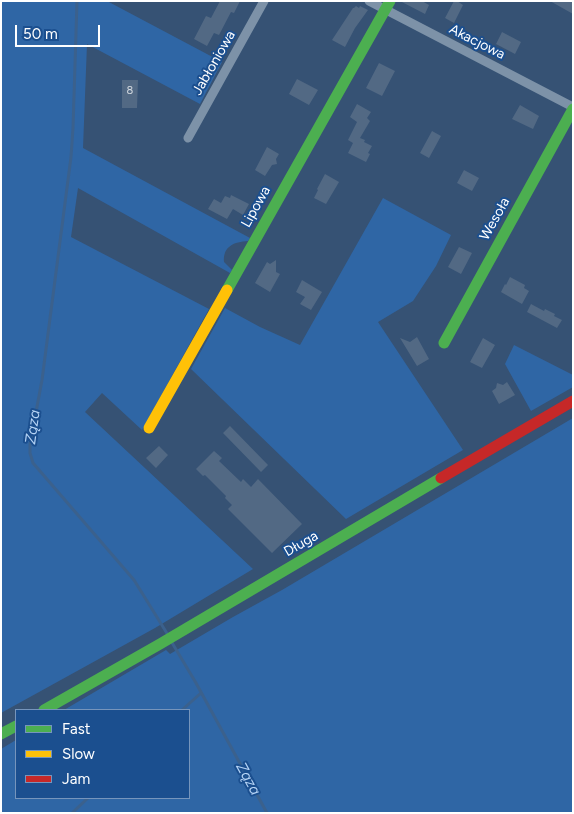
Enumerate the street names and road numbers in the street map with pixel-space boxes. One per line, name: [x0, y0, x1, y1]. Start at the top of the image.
street label: Akacjowa: [446, 21, 508, 63]
street label: Jabłoniowa: [189, 28, 239, 98]
street label: Lipowa: [238, 183, 274, 231]
street label: Wesoła: [476, 195, 514, 243]
street label: Długa: [281, 528, 321, 560]

